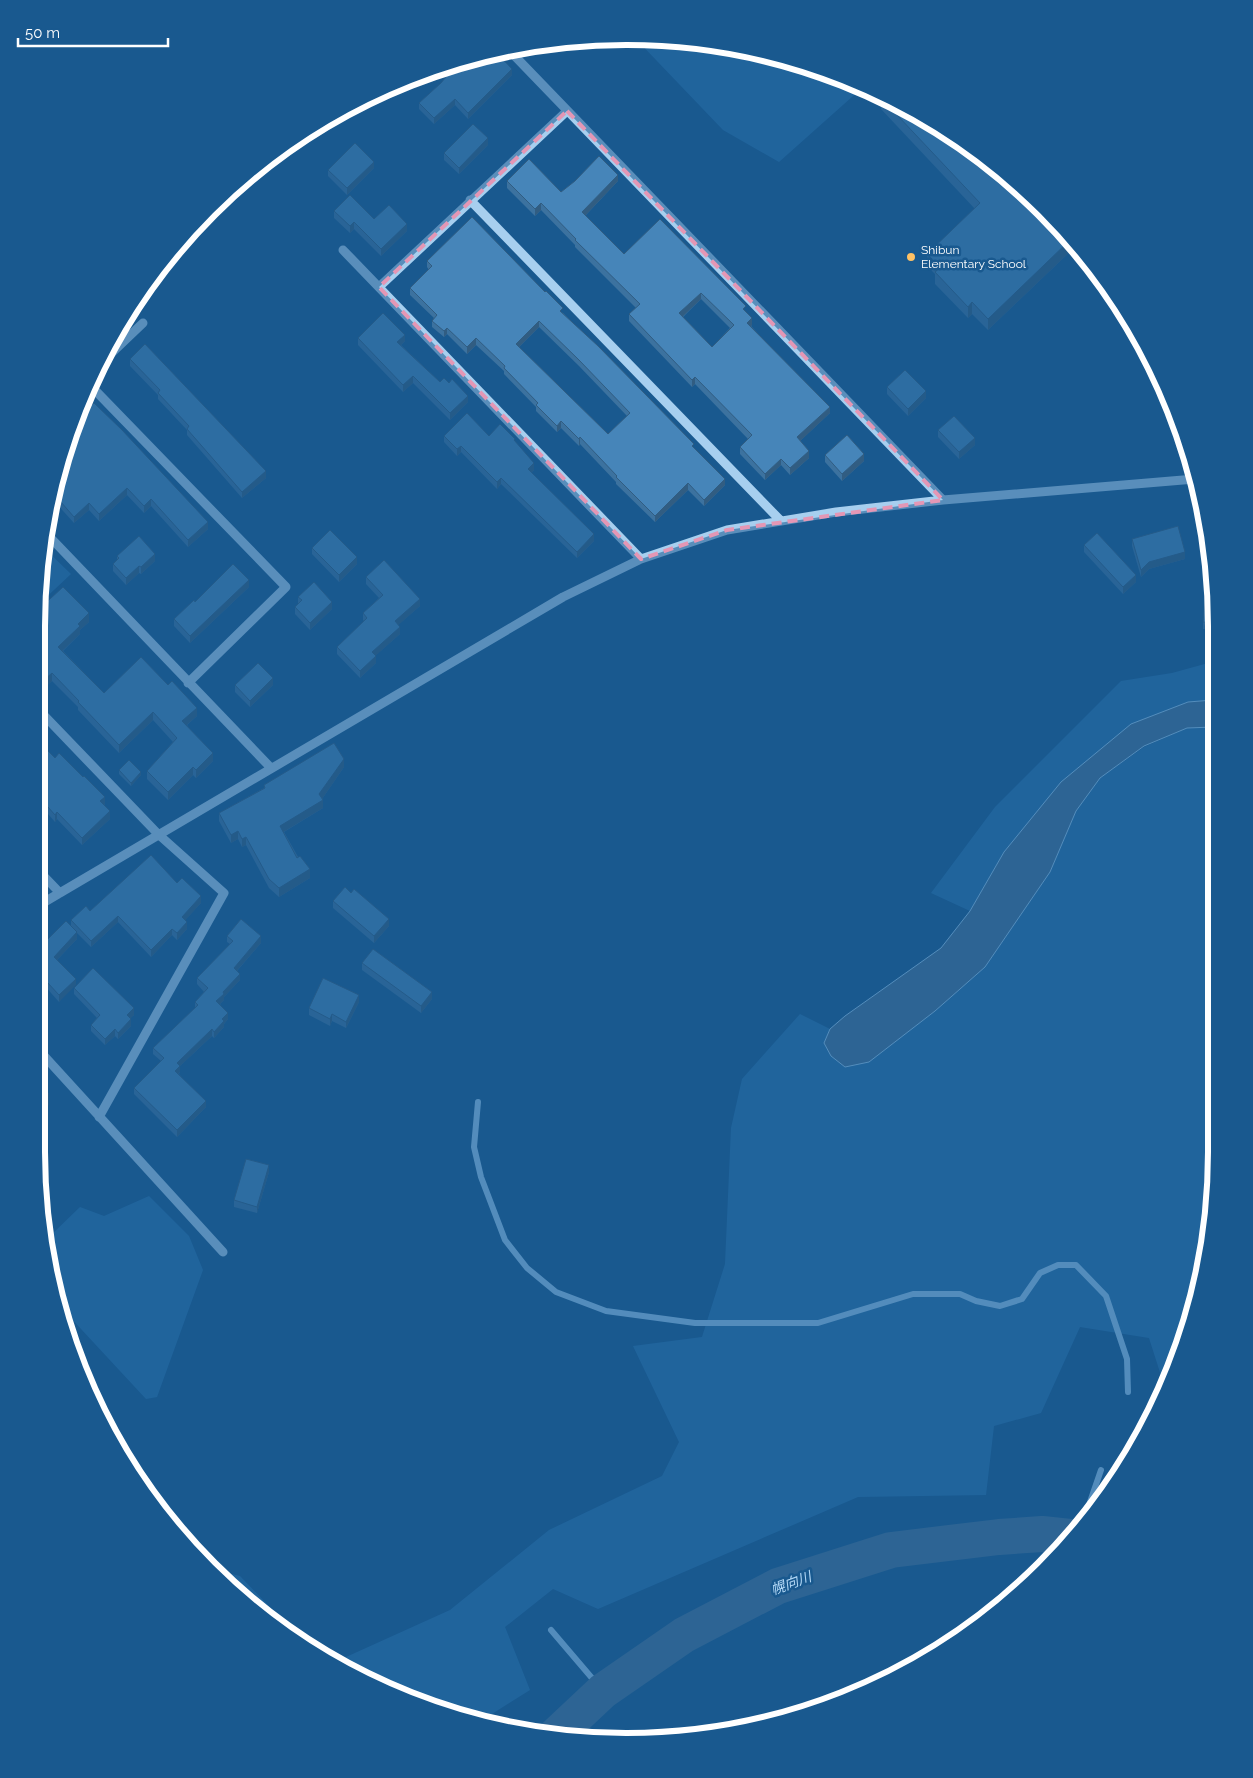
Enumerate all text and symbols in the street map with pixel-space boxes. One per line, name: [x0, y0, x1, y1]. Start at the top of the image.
scale bar: [18, 15, 168, 47]
text: 50 m: [25, 24, 60, 42]
place label: Shibun Elementary School: [921, 243, 1027, 271]
marker: Shibun Elementary School: [905, 251, 917, 263]
water label: 幌向川: [769, 1568, 815, 1598]

